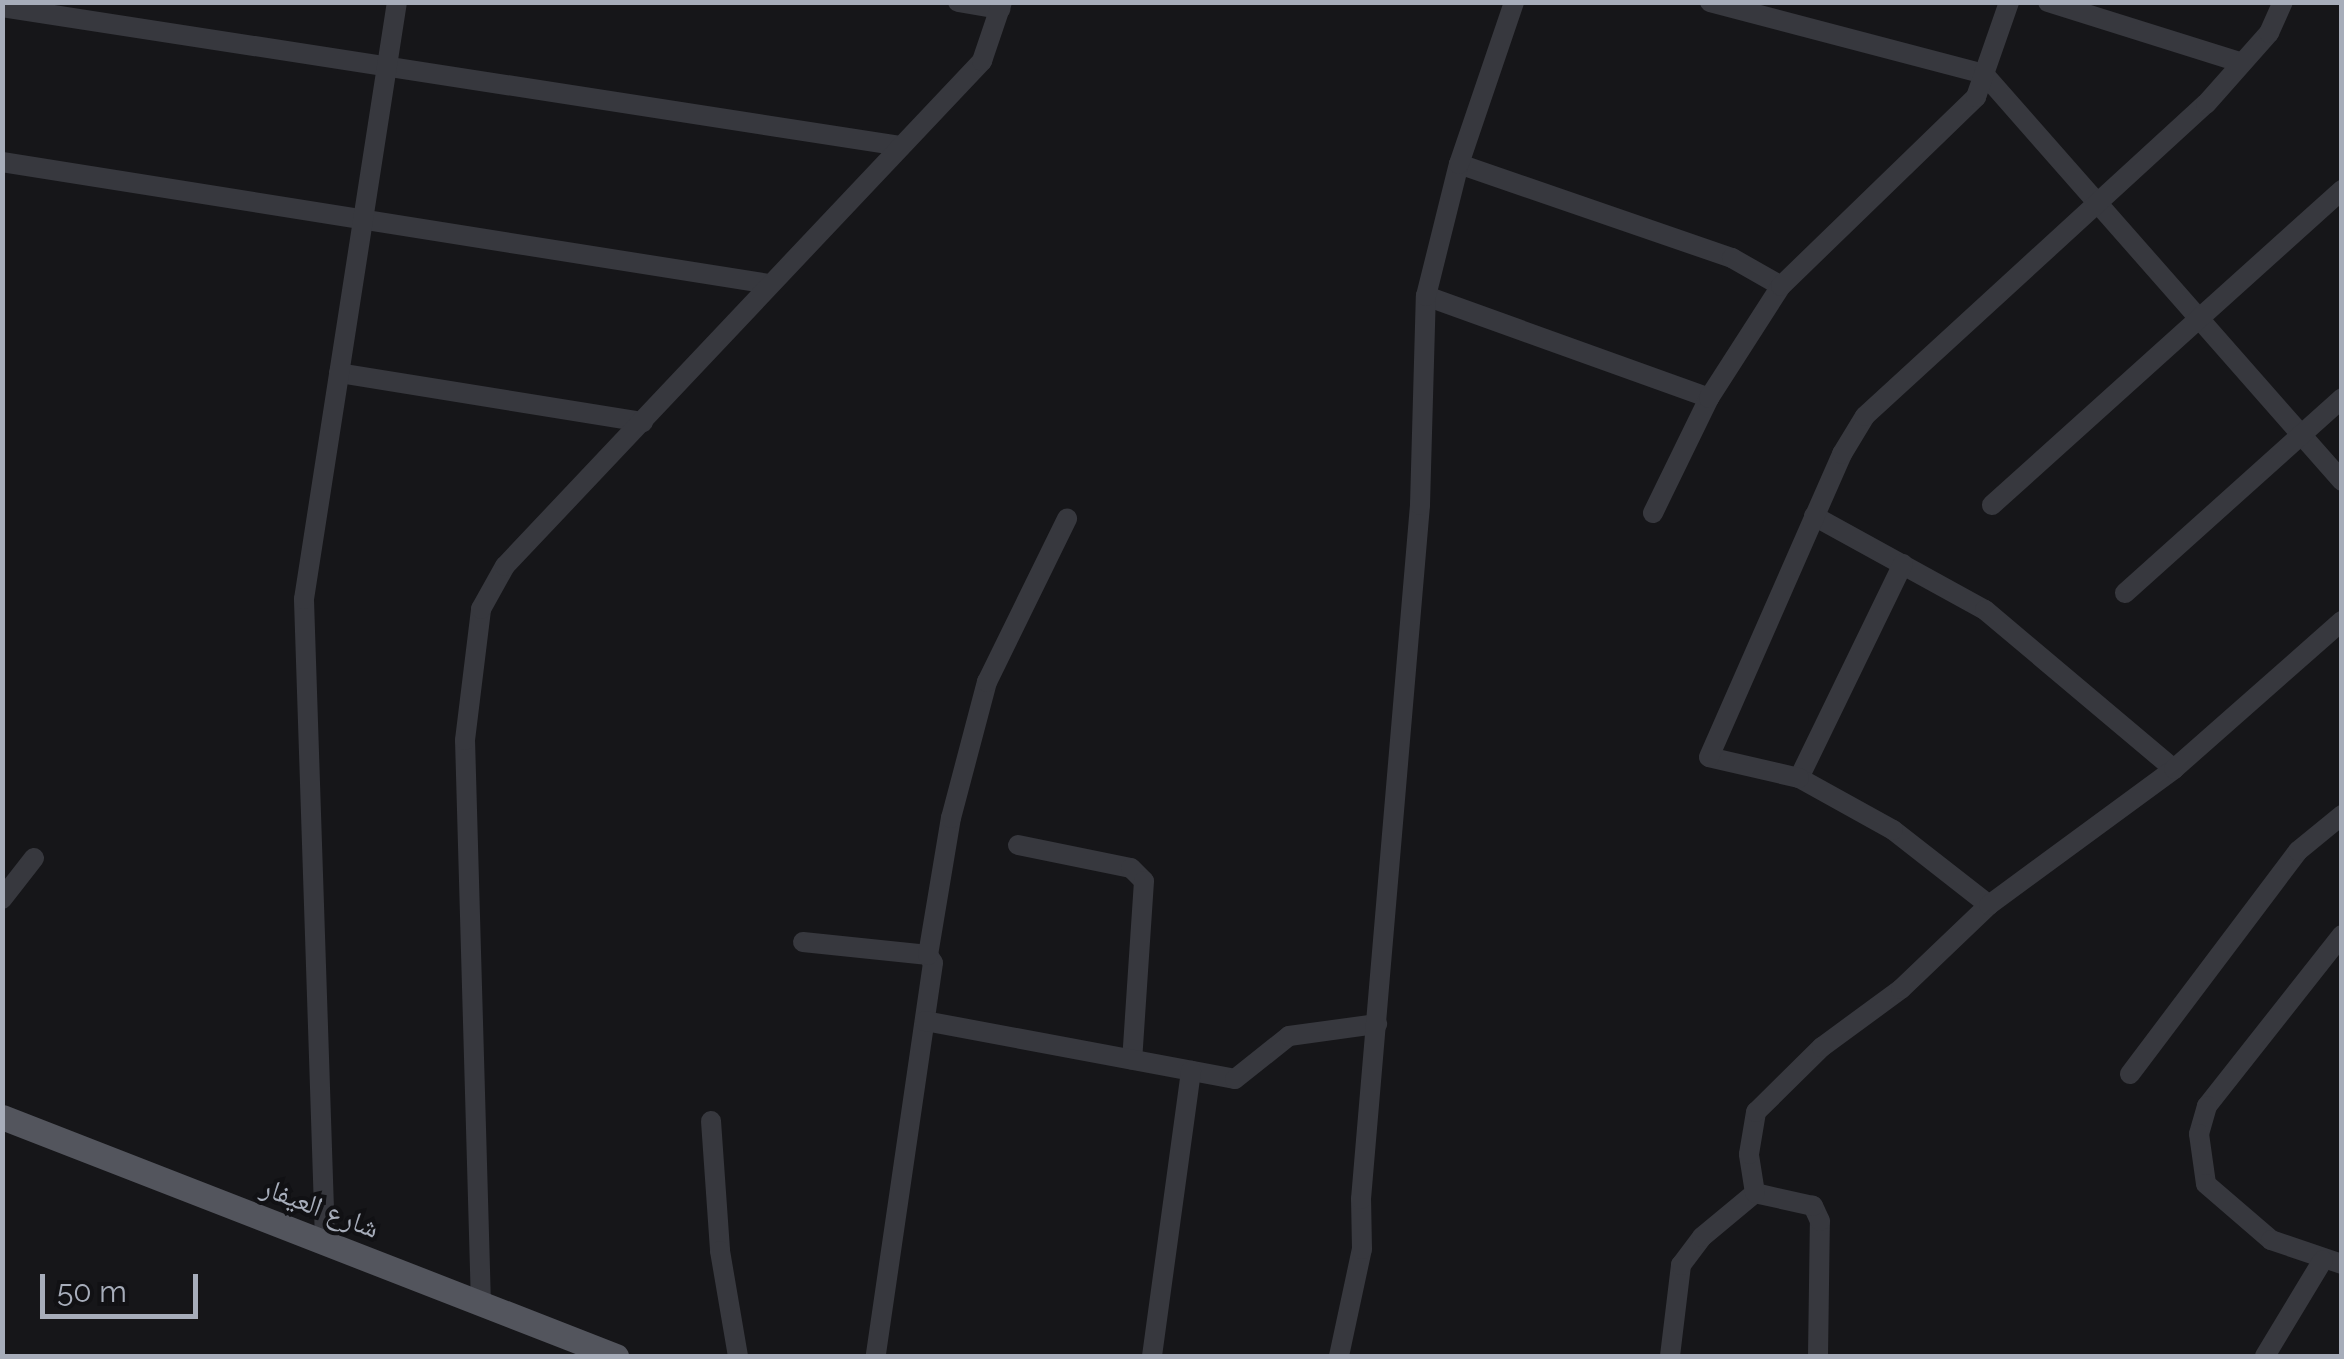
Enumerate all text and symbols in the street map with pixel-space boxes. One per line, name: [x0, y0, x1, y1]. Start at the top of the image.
street label: شارع العيفار: [256, 1170, 384, 1246]
scale bar: [45, 1254, 202, 1316]
text: 50 m: [57, 1274, 127, 1309]

